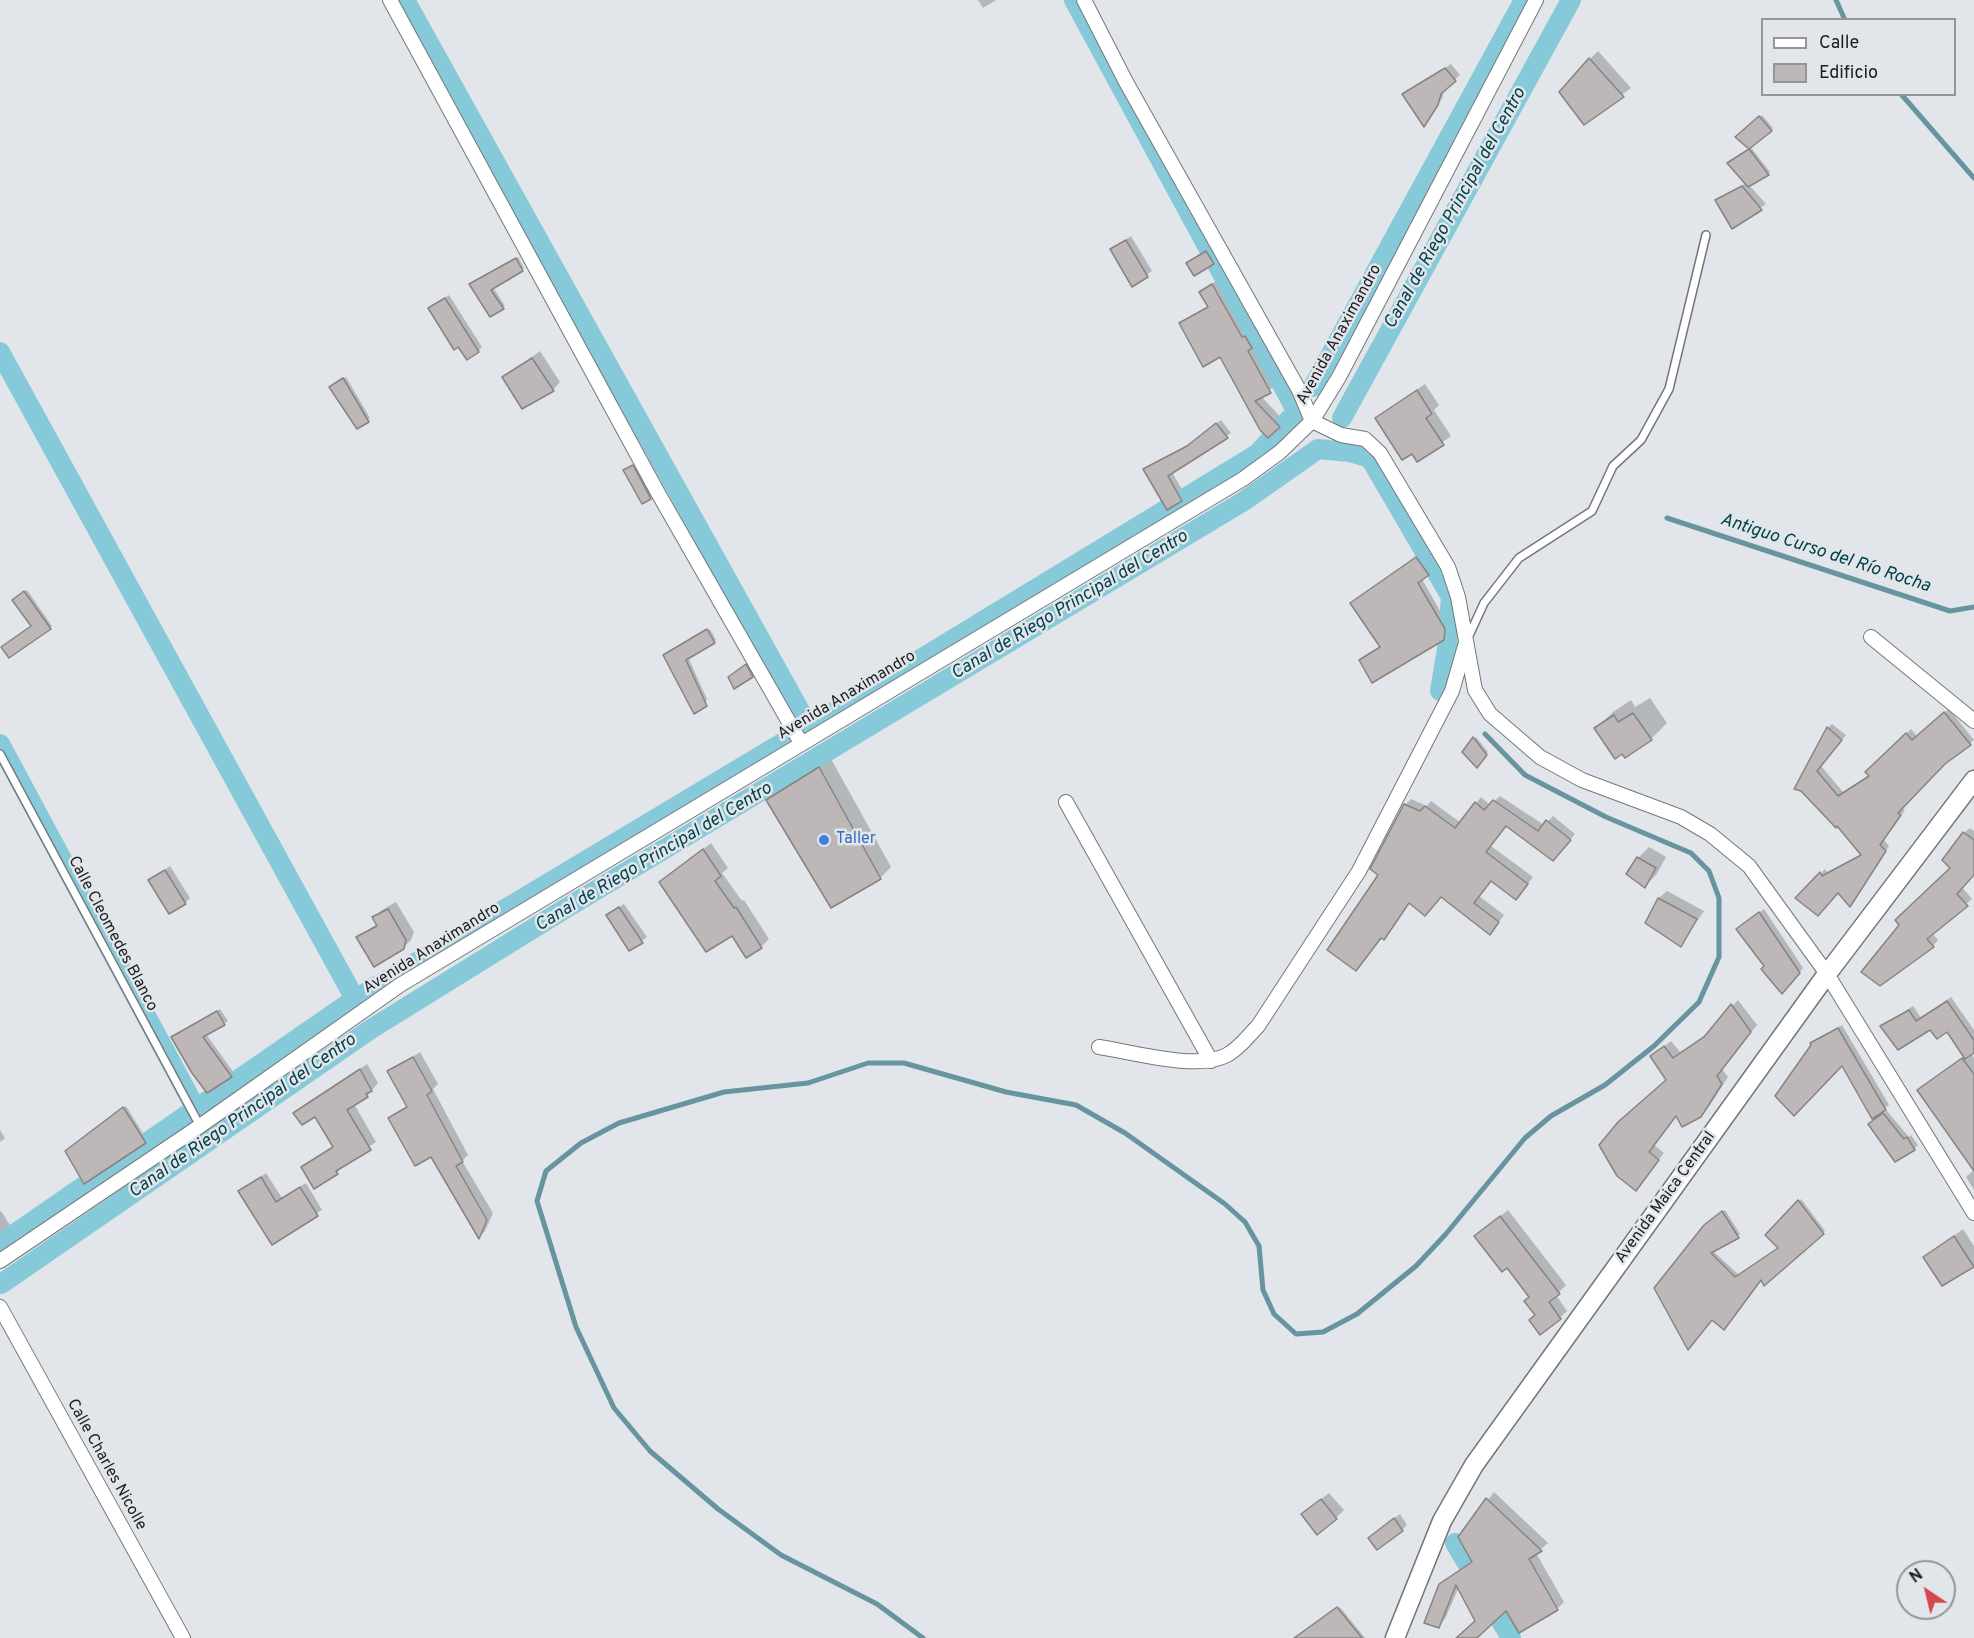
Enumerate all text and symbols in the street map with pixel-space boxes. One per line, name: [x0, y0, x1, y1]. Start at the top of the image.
legend: [1761, 18, 1956, 96]
text: Calle: [1819, 32, 1859, 55]
text: Edificio: [1819, 62, 1878, 85]
water label: Canal de Riego Principal del Centro: [1381, 85, 1531, 333]
street label: Avenida Anaximandro: [1293, 262, 1387, 408]
water label: Antiguo Curso del Río Rocha: [1717, 510, 1933, 598]
water label: Canal de Riego Principal del Centro: [948, 527, 1192, 685]
street label: Avenida Anaximandro: [775, 647, 919, 745]
water label: Canal de Riego Principal del Centro: [532, 779, 776, 937]
place label: Taller: [836, 830, 876, 850]
marker: Taller: [817, 833, 831, 847]
street label: Calle Cleomedes Blanco: [63, 853, 161, 1015]
street label: Avenida Anaximandro: [360, 899, 504, 999]
water label: Canal de Riego Principal del Centro: [125, 1030, 361, 1204]
street label: Avenida Maica Central: [1612, 1128, 1720, 1268]
street label: Calle Charles Nicolle: [62, 1396, 150, 1534]
north arrow: [1896, 1560, 1956, 1620]
text: N: [1906, 1565, 1927, 1588]

